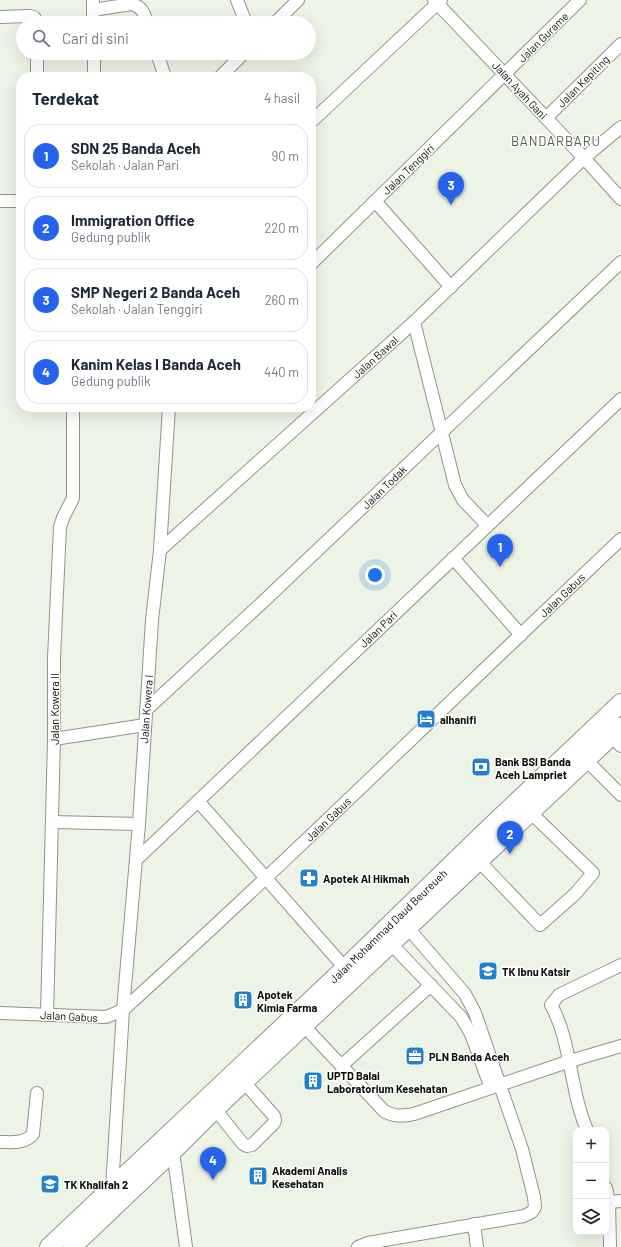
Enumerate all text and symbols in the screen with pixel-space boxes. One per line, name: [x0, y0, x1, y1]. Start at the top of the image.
street label: Jalan Gurame: [515, 9, 571, 65]
search box: [16, 16, 316, 60]
icon: search: [30, 27, 52, 49]
text: Cari di sini: [62, 29, 129, 47]
street label: Jalan Kepiting: [554, 52, 612, 110]
street label: Jalan Ayah Gani: [490, 58, 550, 122]
text: Terdekat: [32, 88, 99, 108]
text: 4 hasil: [264, 90, 300, 106]
district label: BANDARBARU: [511, 133, 601, 149]
text: SDN 25 Banda Aceh: [71, 139, 201, 157]
street label: Jalan Tenggiri: [379, 141, 437, 197]
text: 1: [44, 148, 48, 164]
text: 90 m: [272, 148, 299, 164]
text: Sekolah · Jalan Pari: [71, 157, 179, 173]
pin: 3: [438, 172, 464, 205]
text: Immigration Office: [71, 211, 195, 229]
text: 2: [42, 220, 50, 236]
text: 220 m: [264, 220, 299, 236]
text: Gedung publik: [71, 229, 151, 245]
text: SMP Negeri 2 Banda Aceh: [71, 283, 240, 301]
text: 3: [42, 292, 50, 308]
text: 260 m: [265, 292, 299, 308]
text: Sekolah · Jalan Tenggiri: [71, 301, 203, 317]
street label: Jalan Bawal: [350, 333, 400, 381]
text: Kanim Kelas I Banda Aceh: [71, 355, 241, 373]
text: 4: [42, 364, 50, 380]
text: 440 m: [264, 364, 299, 380]
text: Gedung publik: [71, 373, 151, 389]
street label: Jalan Todak: [359, 462, 409, 511]
pin: 1: [487, 534, 513, 567]
your location: [365, 565, 385, 585]
street label: Jalan Gabus: [537, 570, 587, 620]
street label: Jalan Pari: [357, 608, 400, 650]
street label: Jalan Kowera II: [48, 673, 61, 745]
street label: Jalan Kowera I: [137, 674, 155, 744]
hotel icon: alhanifi: [415, 708, 437, 730]
place label: alhanifi: [440, 713, 476, 726]
place label: Bank BSI Banda Aceh Lampriet: [495, 755, 571, 781]
bank icon: Bank BSI Banda Aceh Lampriet: [470, 756, 492, 778]
street label: Jalan Gabus: [303, 794, 353, 844]
pin: 2: [497, 821, 523, 854]
street label: Jalan Mohammad Daud Beureueh: [327, 866, 449, 986]
pharmacy icon: Apotek Al Hikmah: [298, 867, 320, 889]
place label: Apotek Al Hikmah: [323, 872, 410, 885]
school or university icon: TK Ibnu Katsir: [477, 960, 499, 982]
place label: TK Ibnu Katsir: [502, 965, 571, 978]
place label: Apotek Kimia Farma: [257, 988, 318, 1014]
building icon: Apotek Kimia Farma: [232, 989, 254, 1011]
street label: Jalan Gabus: [40, 1008, 98, 1024]
office icon: PLN Banda Aceh: [404, 1045, 426, 1067]
place label: PLN Banda Aceh: [429, 1050, 509, 1063]
place label: UPTD Balai Laboratorium Kesehatan: [327, 1069, 448, 1095]
building icon: UPTD Balai Laboratorium Kesehatan: [302, 1070, 324, 1092]
map controls: [573, 1127, 609, 1235]
button: +: [573, 1127, 609, 1163]
pin: 4: [200, 1147, 226, 1180]
button: −: [573, 1163, 609, 1199]
place label: Akademi Analis Kesehatan: [272, 1164, 348, 1190]
building icon: Akademi Analis Kesehatan: [247, 1165, 269, 1187]
school or university icon: TK Khalifah 2: [39, 1173, 61, 1195]
place label: TK Khalifah 2: [64, 1178, 128, 1191]
button: layers: [573, 1199, 609, 1235]

